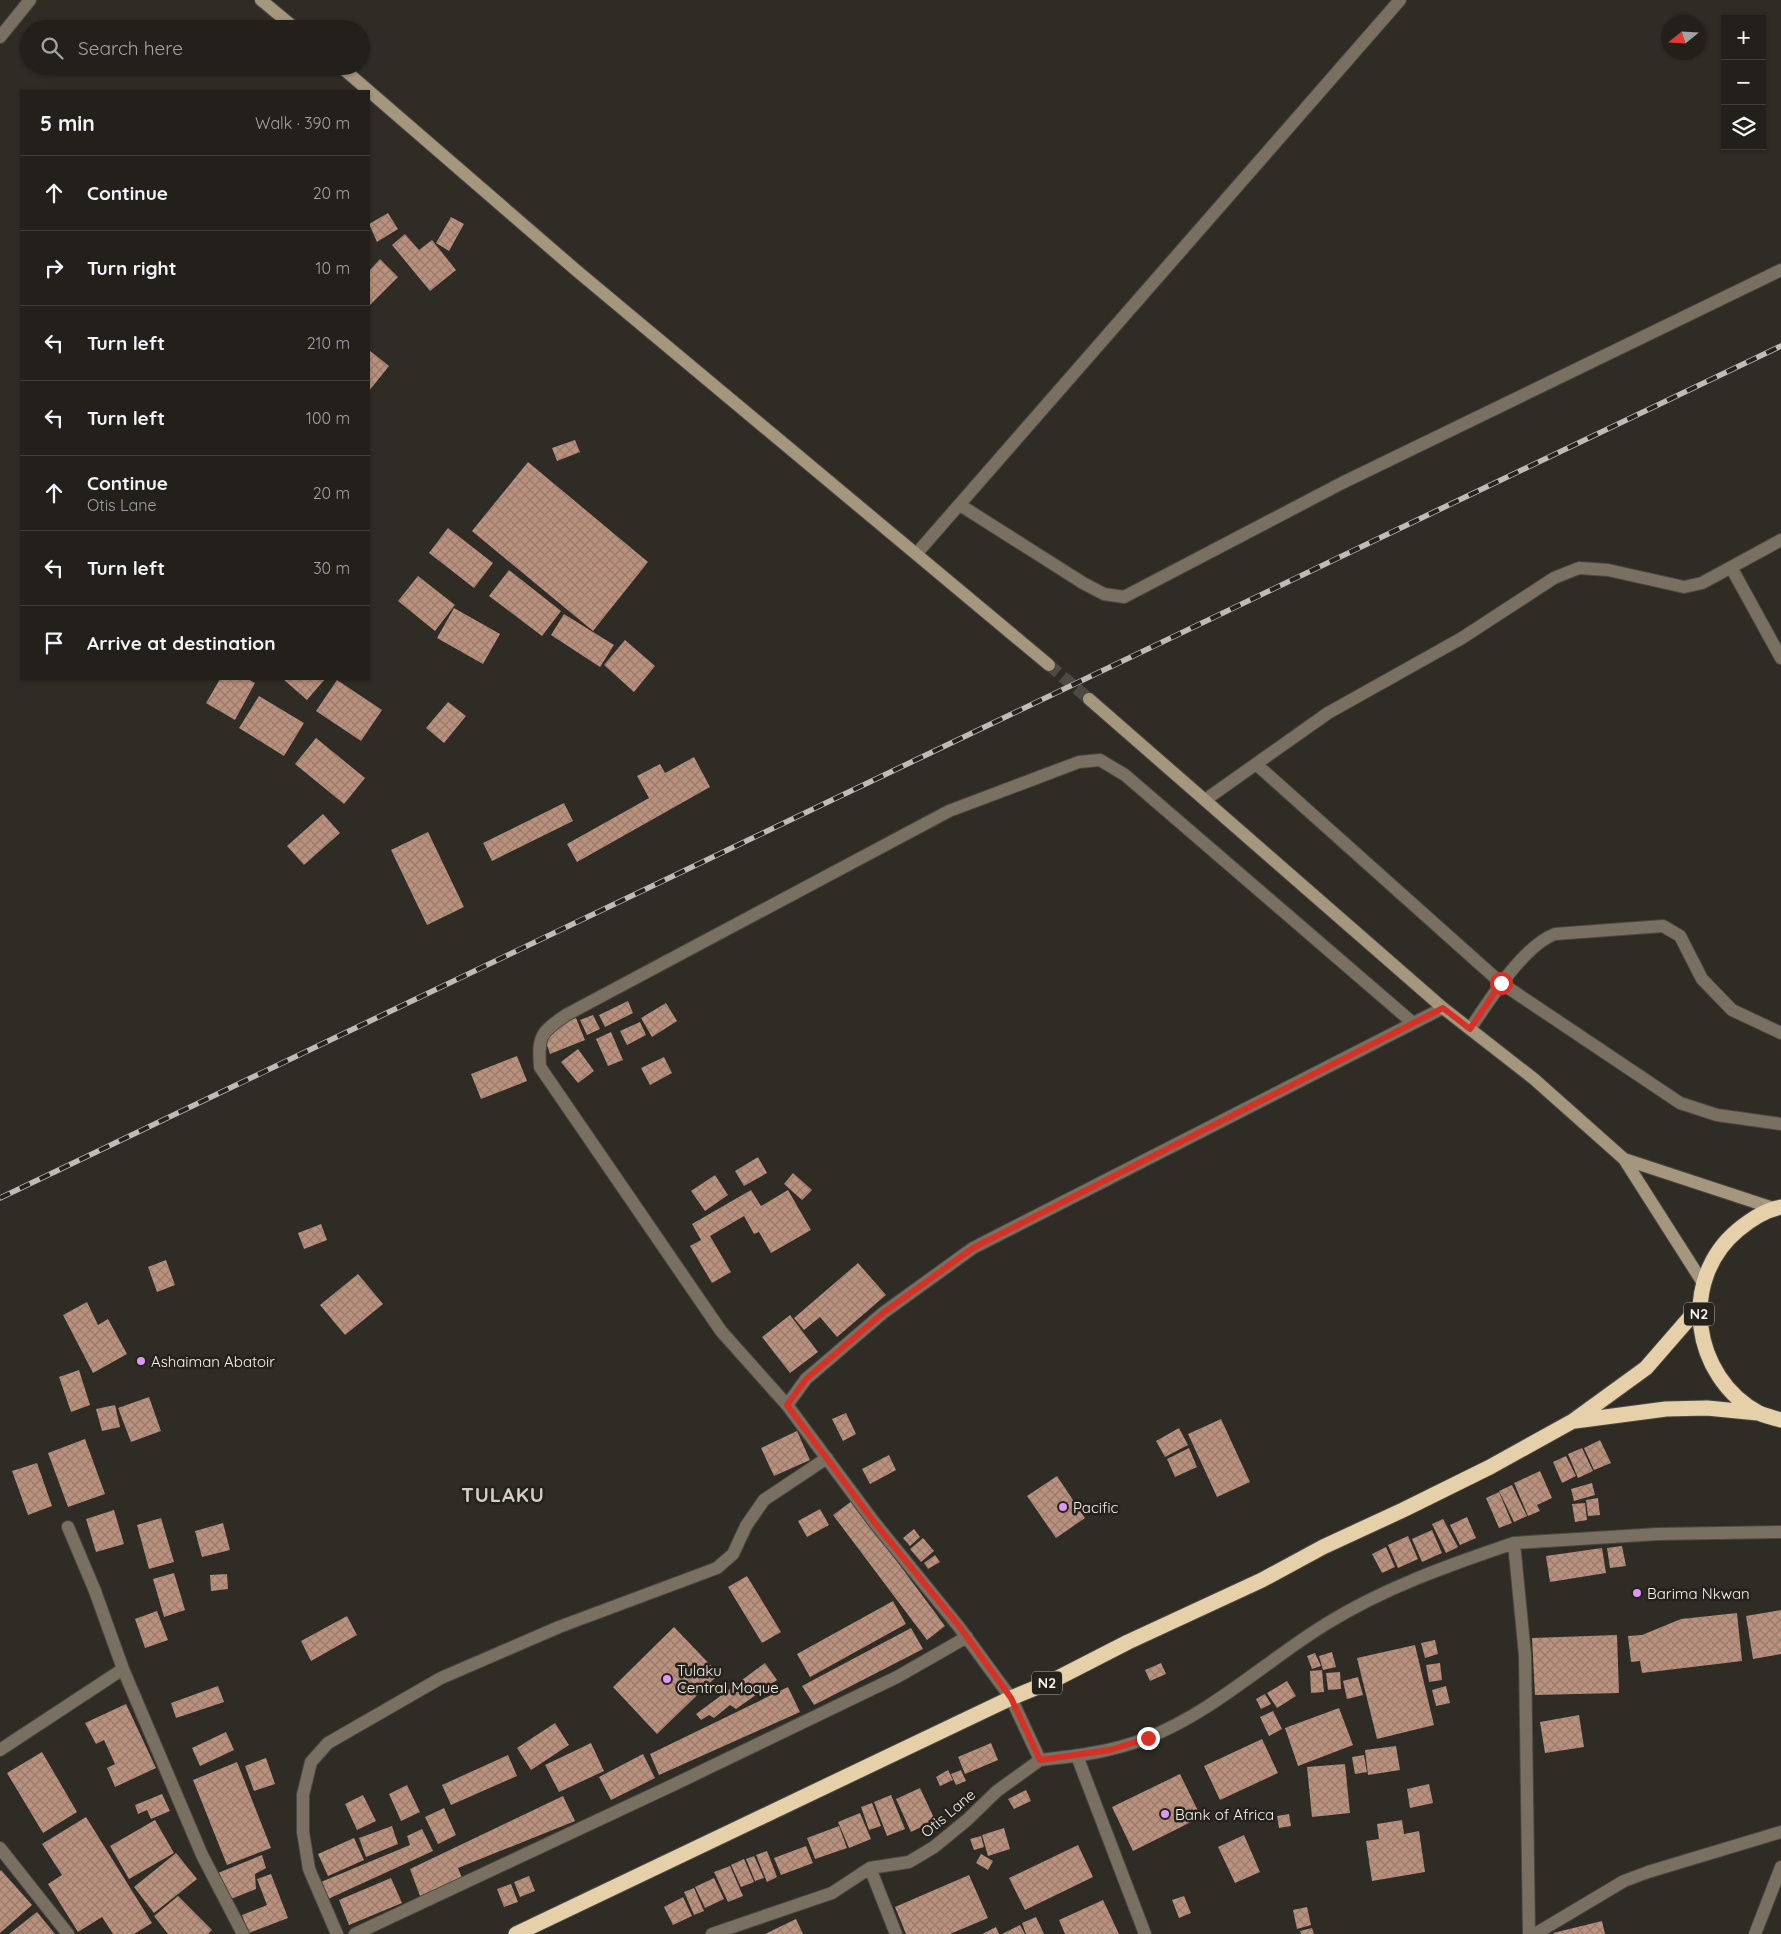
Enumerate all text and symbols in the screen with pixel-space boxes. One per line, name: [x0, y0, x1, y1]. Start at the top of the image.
north arrow: [1661, 15, 1706, 60]
map controls: [1721, 15, 1766, 150]
button: +: [1721, 15, 1766, 60]
search box: [20, 20, 370, 75]
icon: search: [38, 34, 66, 62]
text: Search here: [78, 36, 183, 60]
button: −: [1721, 60, 1766, 105]
button: layers: [1721, 105, 1766, 150]
text: 5 min: [40, 110, 95, 136]
text: Walk · 390 m: [255, 113, 350, 133]
icon: ahead: [40, 179, 68, 207]
text: Continue: [87, 181, 168, 205]
text: 20 m: [313, 183, 350, 203]
icon: right: [40, 254, 68, 282]
text: Turn right: [87, 256, 176, 280]
text: 10 m: [316, 258, 350, 278]
icon: left: [40, 329, 68, 357]
text: Turn left: [87, 331, 165, 355]
text: 210 m: [307, 333, 350, 353]
icon: left: [40, 404, 68, 432]
text: Turn left: [87, 406, 165, 430]
text: 100 m: [306, 408, 350, 428]
text: Continue: [87, 471, 168, 495]
icon: ahead: [40, 479, 68, 507]
text: 20 m: [313, 483, 350, 503]
text: Otis Lane: [87, 495, 156, 515]
icon: left: [40, 554, 68, 582]
text: Turn left: [87, 556, 165, 580]
text: 30 m: [313, 558, 350, 578]
icon: arrive: [40, 629, 68, 657]
text: Arrive at destination: [87, 631, 276, 655]
route start: [1490, 972, 1513, 995]
road number: N2: [1684, 1302, 1714, 1326]
place label: Ashaiman Abatoir: [151, 1352, 275, 1371]
marker: Ashaiman Abatoir: [135, 1355, 147, 1367]
district label: TULAKU: [461, 1482, 545, 1507]
place label: Pacific: [1073, 1498, 1119, 1517]
marker: Pacific: [1057, 1501, 1069, 1513]
place label: Barima Nkwan: [1647, 1584, 1750, 1603]
marker: Barima Nkwan: [1631, 1587, 1643, 1599]
place label: Tulaku Central Moque: [677, 1661, 779, 1697]
road number: N2: [1032, 1672, 1062, 1695]
marker: Tulaku Central Moque: [661, 1673, 673, 1685]
route end: [1137, 1727, 1160, 1750]
street label: Otis Lane: [917, 1785, 979, 1841]
place label: Bank of Africa: [1175, 1805, 1274, 1824]
marker: Bank of Africa: [1159, 1808, 1171, 1820]

